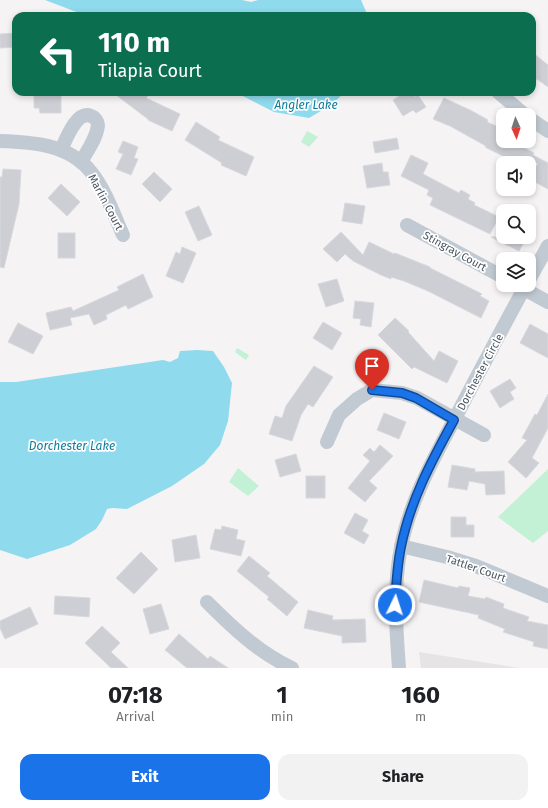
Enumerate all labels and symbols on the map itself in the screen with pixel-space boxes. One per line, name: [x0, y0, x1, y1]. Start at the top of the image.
water label: Angler Lake: [273, 98, 338, 112]
north arrow: [496, 108, 536, 148]
street label: Marlin Court: [85, 172, 126, 232]
street label: Stingray Court: [421, 229, 489, 274]
street label: Dorchester Circle: [455, 332, 506, 413]
pin: [355, 349, 389, 390]
water label: Dorchester Lake: [29, 439, 115, 453]
street label: Tattler Court: [444, 552, 507, 585]
position arrow: [374, 584, 416, 626]

